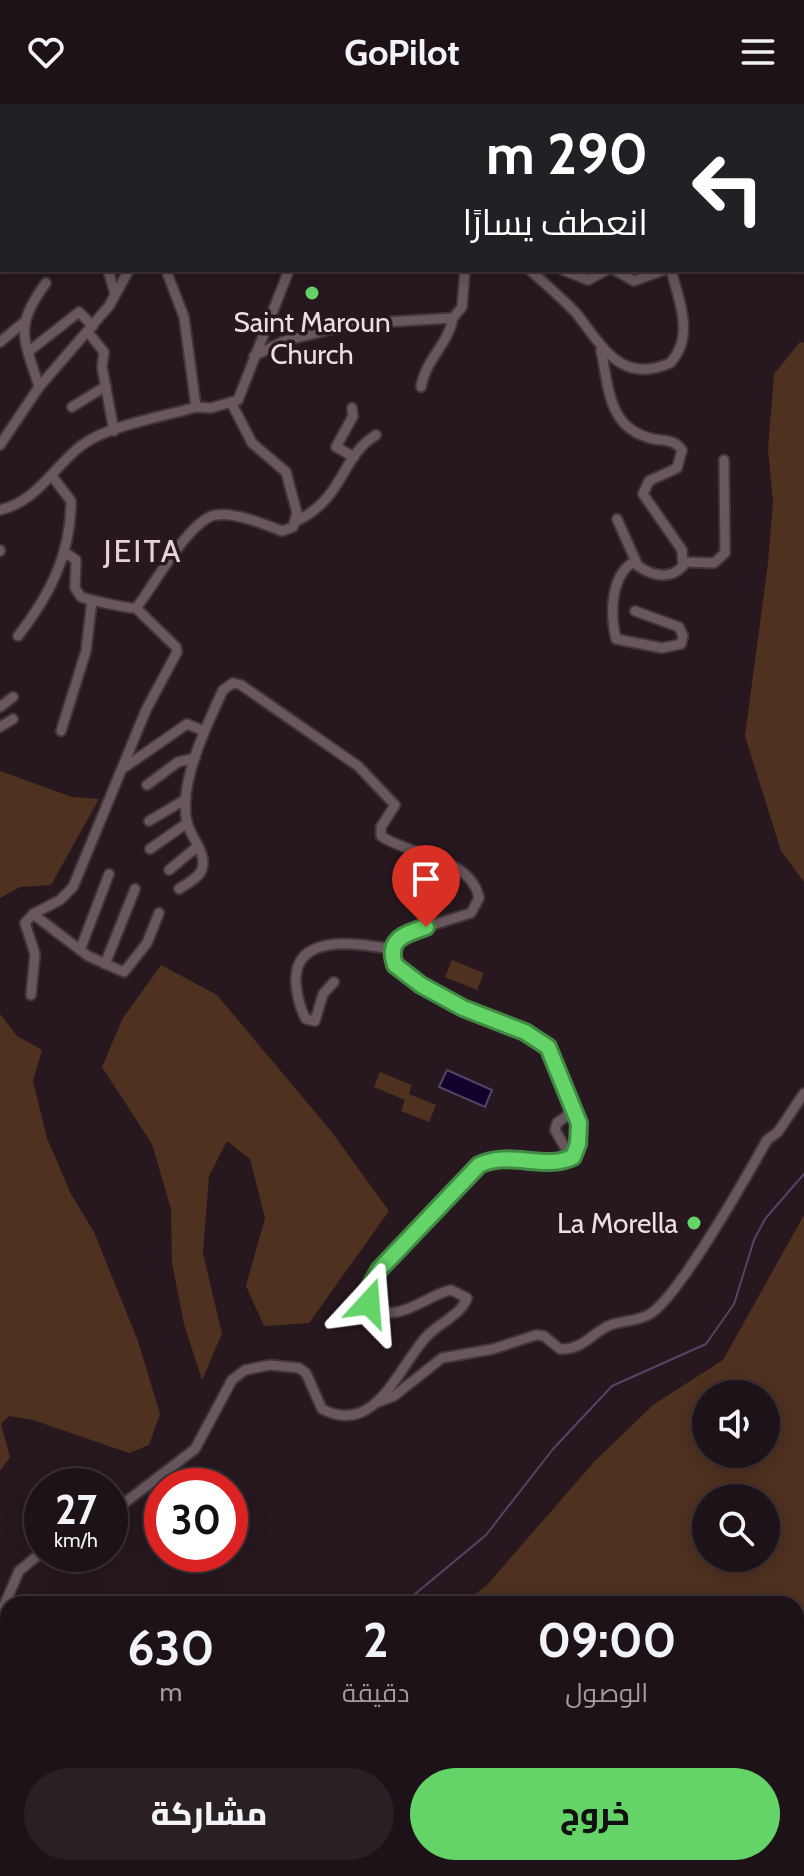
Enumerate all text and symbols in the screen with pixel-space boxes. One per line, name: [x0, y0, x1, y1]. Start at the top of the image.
icon: heart: [24, 30, 68, 74]
text: GoPilot: [344, 30, 460, 74]
icon: menu: [736, 30, 780, 74]
text: 290 m: [486, 120, 648, 188]
icon: left: [676, 136, 780, 240]
text: انعطف يسارًا: [462, 200, 648, 244]
marker: Saint Maroun Church: [303, 284, 321, 302]
place label: Saint Maroun Church: [233, 305, 391, 371]
district label: JEITA: [102, 531, 183, 570]
pin: [392, 845, 460, 927]
icon: arrive: [404, 857, 448, 901]
place label: La Morella: [557, 1206, 679, 1240]
marker: La Morella: [685, 1214, 703, 1232]
position arrow: [327, 1261, 411, 1345]
map controls: [692, 1380, 780, 1572]
button: sound: [692, 1380, 780, 1468]
speed limit sign: 30: [144, 1468, 248, 1572]
button: search: [692, 1484, 780, 1572]
text: 27: [55, 1485, 97, 1534]
text: km/h: [54, 1528, 98, 1552]
text: 2: [363, 1611, 388, 1669]
text: 09:00: [537, 1611, 676, 1669]
text: 630: [128, 1619, 214, 1677]
text: m: [160, 1676, 182, 1708]
text: دقيقة: [342, 1677, 410, 1709]
text: الوصول: [565, 1677, 648, 1709]
button: مشاركة: [24, 1768, 394, 1860]
button: خروج: [410, 1768, 780, 1860]

